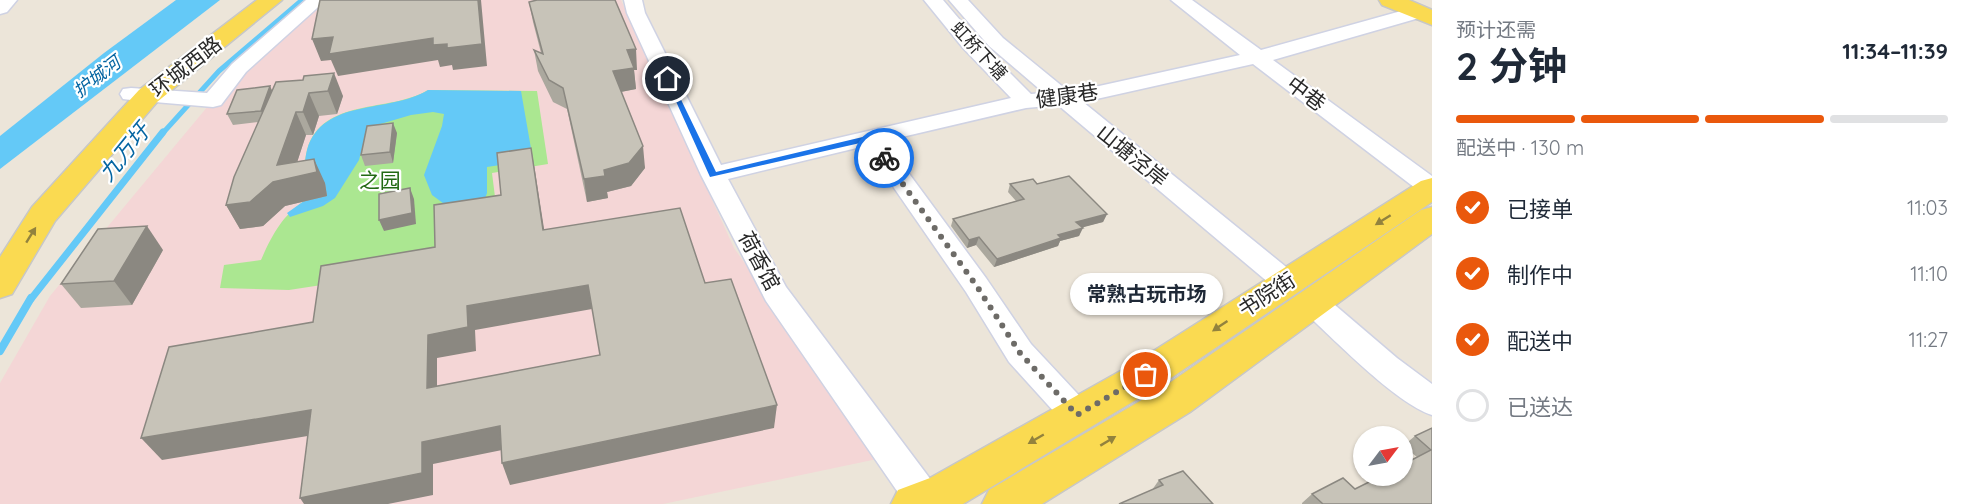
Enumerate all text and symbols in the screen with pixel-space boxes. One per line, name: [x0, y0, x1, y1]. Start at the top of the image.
street label: 虹桥下塘: [946, 16, 1012, 85]
text: 预计还需: [1456, 17, 1536, 42]
street label: 环城西路: [144, 30, 226, 102]
text: 11:34–11:39: [1842, 37, 1948, 65]
text: 2 分钟: [1456, 41, 1567, 90]
water label: 护城河: [68, 49, 127, 102]
pin: [642, 53, 693, 104]
icon: home: [651, 62, 684, 95]
street label: 中巷: [1282, 70, 1331, 116]
street label: 健康巷: [1034, 78, 1100, 112]
water label: 九万圩: [92, 115, 158, 186]
street label: 山塘泾岸: [1092, 119, 1173, 192]
courier: [854, 128, 914, 188]
text: 配送中 · 130 m: [1456, 135, 1584, 160]
icon: bike: [868, 142, 901, 175]
park label: 之园: [359, 167, 401, 193]
icon: check: [1456, 191, 1489, 224]
text: 已接单: [1507, 195, 1573, 223]
text: 11:03: [1907, 195, 1948, 220]
one-way arrow: [1375, 215, 1391, 226]
one-way arrow: [25, 227, 36, 243]
street label: 荷香馆: [734, 227, 786, 294]
icon: check: [1456, 257, 1489, 290]
text: 制作中: [1507, 261, 1573, 289]
text: 11:10: [1910, 261, 1948, 286]
street label: 书院街: [1233, 266, 1300, 322]
callout: 常熟古玩市场: [1070, 273, 1222, 315]
text: 常熟古玩市场: [1087, 281, 1207, 306]
one-way arrow: [1211, 321, 1228, 332]
icon: check: [1456, 323, 1489, 356]
text: 配送中: [1507, 327, 1573, 355]
text: 11:27: [1908, 327, 1948, 352]
pin: [1120, 349, 1171, 400]
icon: bag: [1129, 358, 1162, 391]
text: 已送达: [1507, 393, 1573, 421]
north arrow: [1353, 426, 1413, 486]
map controls: [1353, 426, 1413, 486]
one-way arrow: [1027, 434, 1044, 444]
one-way arrow: [1100, 436, 1116, 447]

